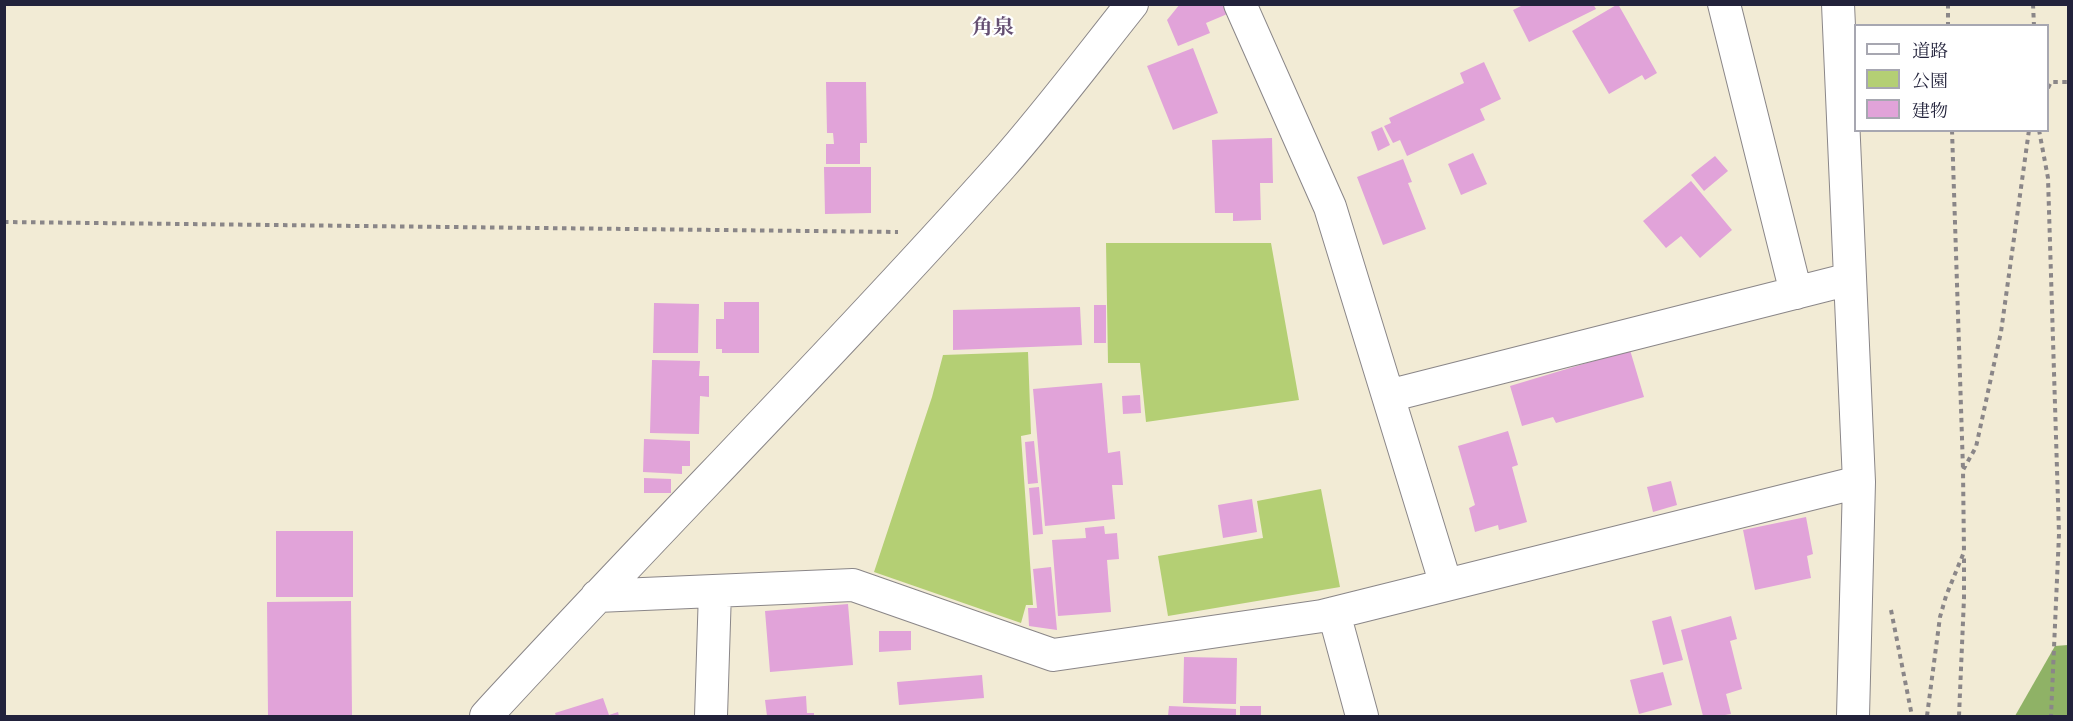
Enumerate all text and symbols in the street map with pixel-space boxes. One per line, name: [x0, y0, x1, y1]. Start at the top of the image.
district label: 角泉: [972, 15, 1014, 41]
legend: [1854, 24, 2049, 132]
text: 道路: [1912, 43, 1948, 61]
text: 公園: [1912, 73, 1948, 91]
text: 建物: [1912, 103, 1948, 121]

